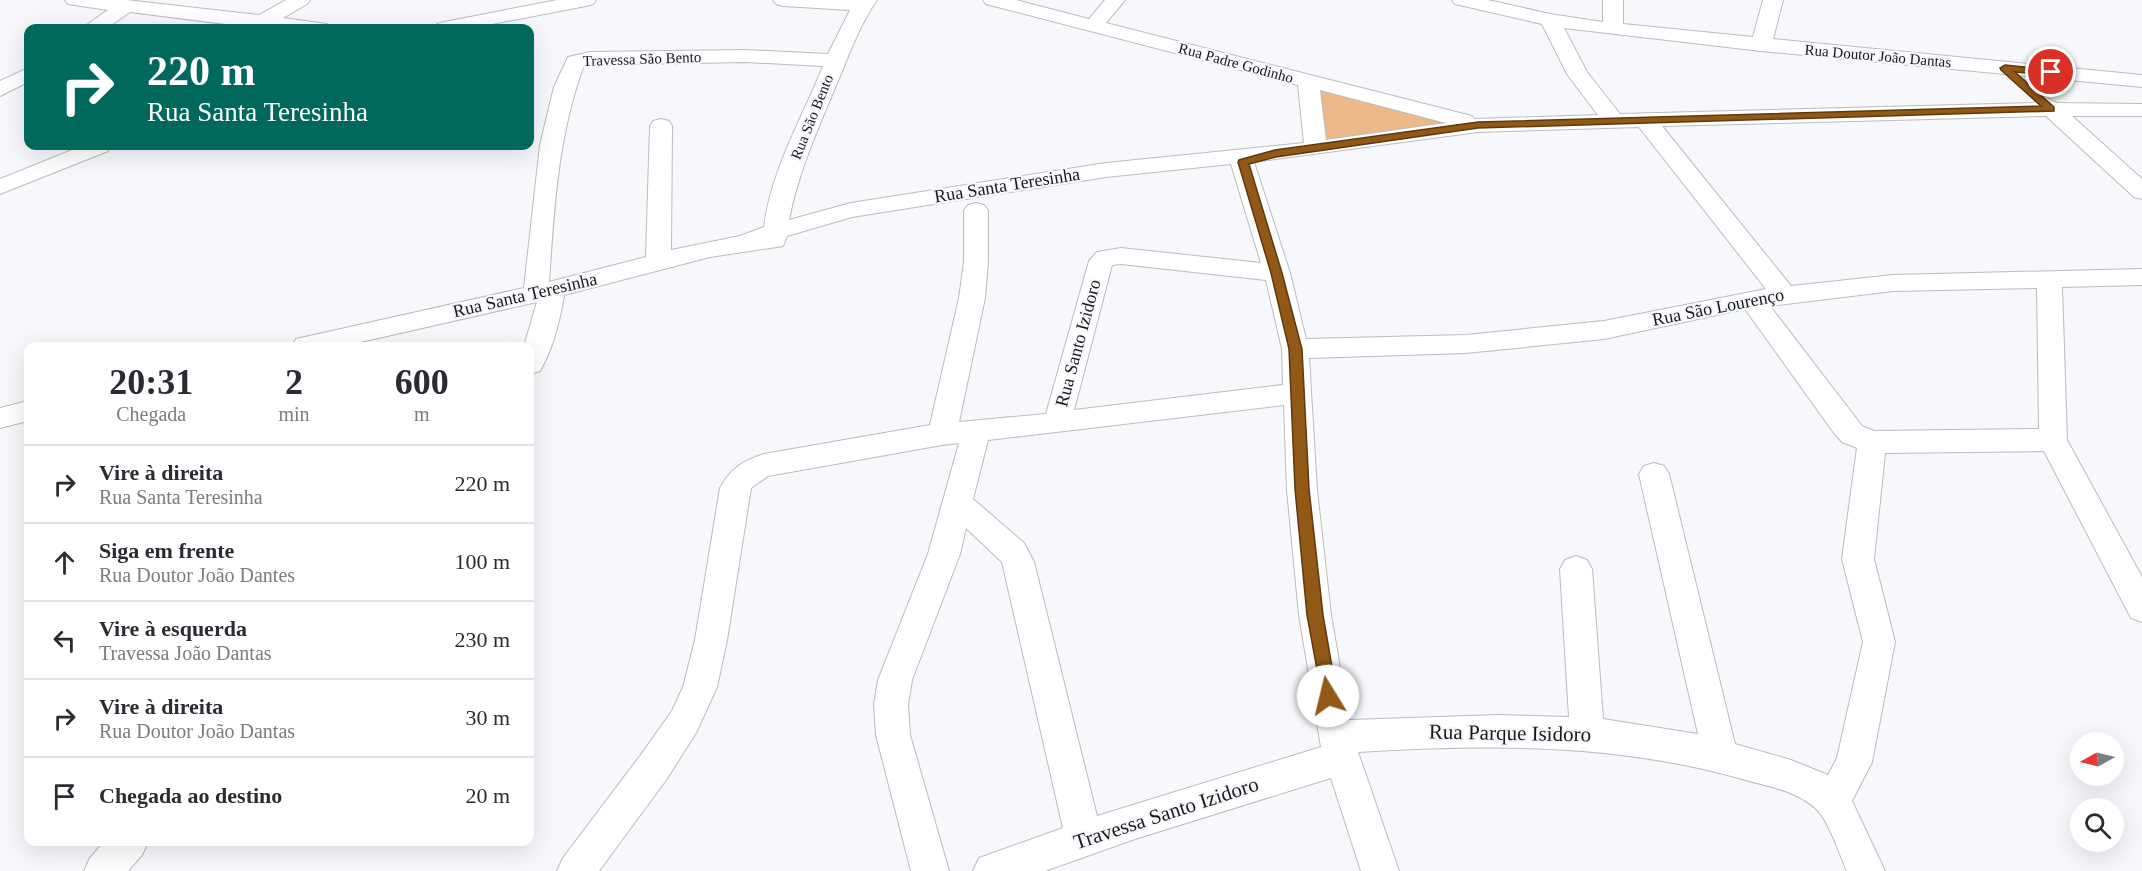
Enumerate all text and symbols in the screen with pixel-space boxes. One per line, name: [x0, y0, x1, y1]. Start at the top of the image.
street label: Rua Padre Godinho: [1177, 40, 1295, 86]
street label: Rua Doutor João Dantas: [1804, 42, 1952, 70]
pin: [2025, 46, 2076, 97]
icon: right: [48, 48, 126, 126]
text: 220 m: [147, 48, 256, 94]
street label: Travessa São Bento: [582, 49, 702, 69]
icon: arrive: [2034, 55, 2067, 88]
street label: Rua São Bento: [788, 72, 836, 162]
text: Rua Santa Teresinha: [147, 97, 368, 127]
street label: Rua Santa Teresinha: [933, 164, 1081, 206]
street label: Rua Santa Teresinha: [451, 269, 599, 321]
street label: Rua Santo Izidoro: [1051, 277, 1105, 409]
street label: Rua São Lourenço: [1650, 284, 1786, 330]
text: 20:31: [109, 362, 193, 402]
text: 2: [285, 362, 303, 402]
text: 600: [395, 362, 449, 402]
text: Chegada: [116, 403, 186, 425]
text: min: [278, 403, 310, 425]
text: m: [414, 403, 430, 425]
text: Vire à direita: [99, 460, 223, 485]
icon: right: [48, 468, 81, 501]
text: 220 m: [454, 471, 510, 496]
text: Rua Santa Teresinha: [99, 486, 263, 508]
text: Siga em frente: [99, 538, 234, 563]
icon: ahead: [48, 546, 81, 579]
text: 100 m: [454, 549, 510, 574]
text: Rua Doutor João Dantes: [99, 564, 295, 586]
text: Vire à esquerda: [99, 616, 247, 641]
icon: left: [48, 624, 81, 657]
text: 230 m: [454, 627, 510, 652]
text: Travessa João Dantas: [99, 642, 272, 664]
position arrow: [1296, 664, 1360, 728]
text: Vire à direita: [99, 694, 223, 719]
icon: right: [48, 702, 81, 735]
text: 30 m: [465, 705, 510, 730]
text: Rua Doutor João Dantas: [99, 720, 295, 742]
street label: Rua Parque Isidoro: [1429, 720, 1591, 746]
north arrow: [2070, 732, 2124, 786]
map controls: [2070, 732, 2124, 852]
street label: Travessa Santo Izidoro: [1071, 772, 1261, 854]
icon: arrive: [48, 780, 81, 813]
text: Chegada ao destino: [99, 783, 282, 808]
text: 20 m: [465, 783, 510, 808]
button: search: [2070, 798, 2124, 852]

